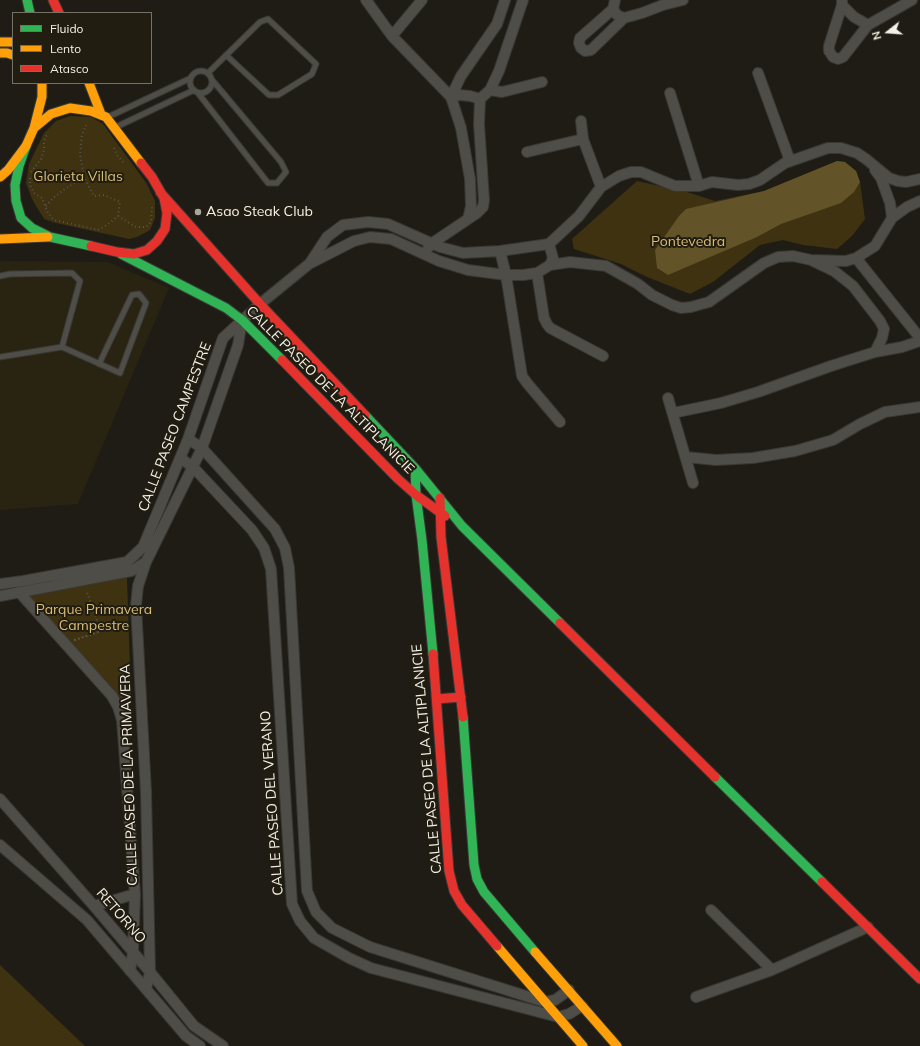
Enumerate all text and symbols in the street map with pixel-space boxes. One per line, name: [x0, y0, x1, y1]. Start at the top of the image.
legend: [12, 12, 152, 84]
north arrow: [868, 12, 908, 52]
text: Fluido: [50, 21, 83, 36]
text: N: [869, 29, 884, 42]
text: Lento: [50, 41, 81, 56]
text: Atasco: [50, 61, 89, 76]
park label: Glorieta Villas: [33, 169, 123, 185]
place label: Asao Steak Club: [206, 204, 313, 220]
marker: Asao Steak Club: [193, 207, 203, 217]
park label: Pontevedra: [651, 234, 725, 250]
street label: CALLE PASEO DE LA ALTIPLANICIE: [243, 303, 417, 477]
street label: CALLE PASEO CAMPESTRE: [135, 340, 215, 514]
park label: Parque Primavera Campestre: [36, 602, 152, 634]
street label: CALLE PASEO DE LA ALTIPLANICIE: [409, 643, 445, 875]
street label: CALLE PASEO DE LA PRIMAVERA: [117, 664, 141, 886]
street label: CALLE PASEO DEL VERANO: [257, 710, 287, 896]
street label: RETORNO: [93, 885, 149, 947]

